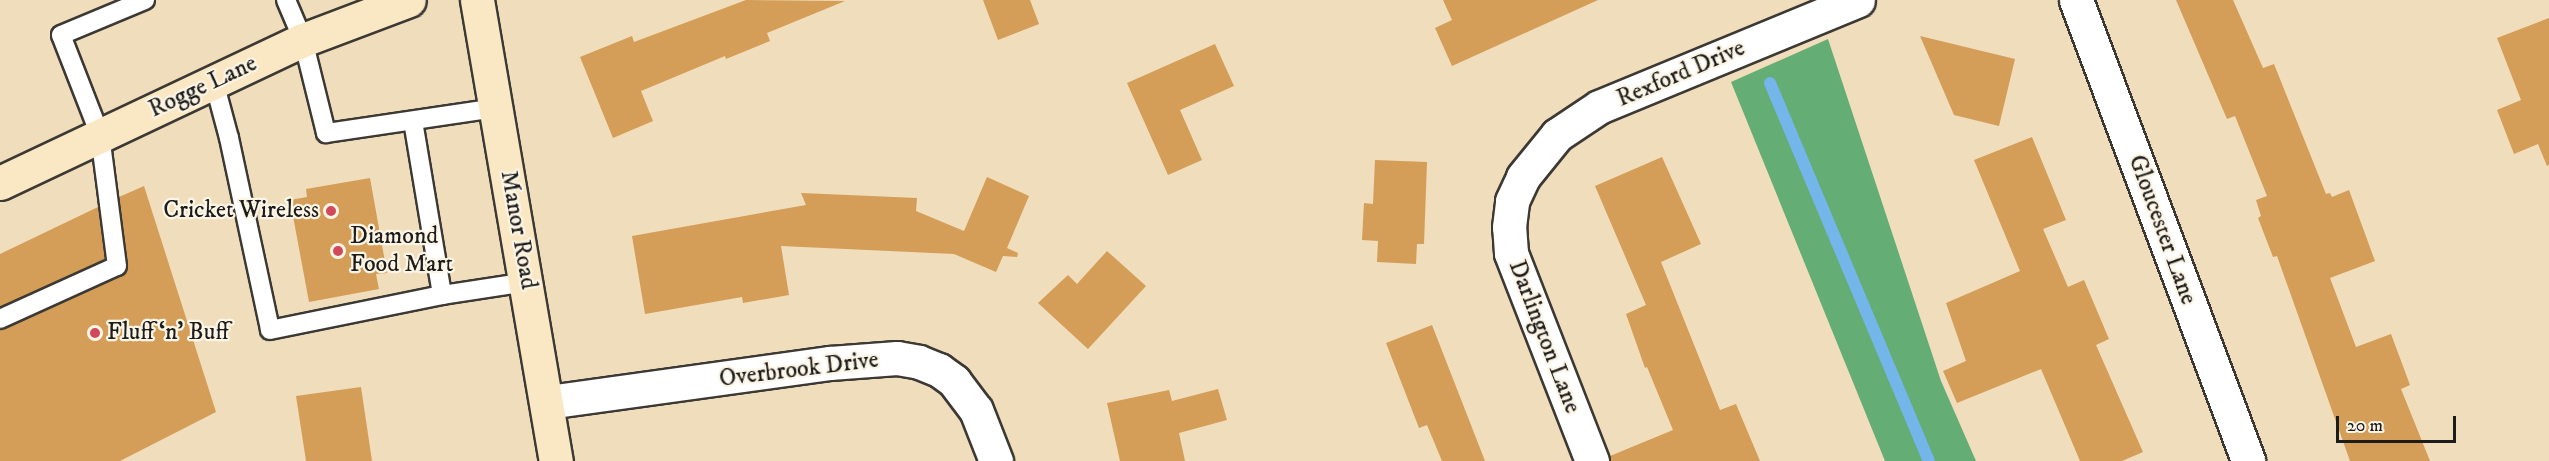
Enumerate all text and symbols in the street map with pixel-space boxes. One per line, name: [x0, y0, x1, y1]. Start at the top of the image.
street label: Rexford Drive: [1613, 34, 1749, 114]
street label: Rogge Lane: [144, 49, 262, 125]
street label: Gloucester Lane: [2122, 151, 2202, 309]
street label: Manor Road: [493, 168, 543, 292]
place label: Cricket Wireless: [163, 197, 319, 225]
marker: Cricket Wireless: [324, 204, 338, 218]
place label: Diamond Food Mart: [350, 223, 453, 279]
marker: Diamond Food Mart: [331, 244, 345, 258]
street label: Darlington Lane: [1502, 256, 1586, 418]
place label: Fluff ‘n’ Buff: [107, 319, 229, 347]
marker: Fluff ‘n’ Buff: [88, 326, 102, 340]
street label: Overbrook Drive: [718, 346, 880, 394]
scale bar: [2339, 404, 2459, 442]
text: 20 m: [2347, 415, 2383, 437]

